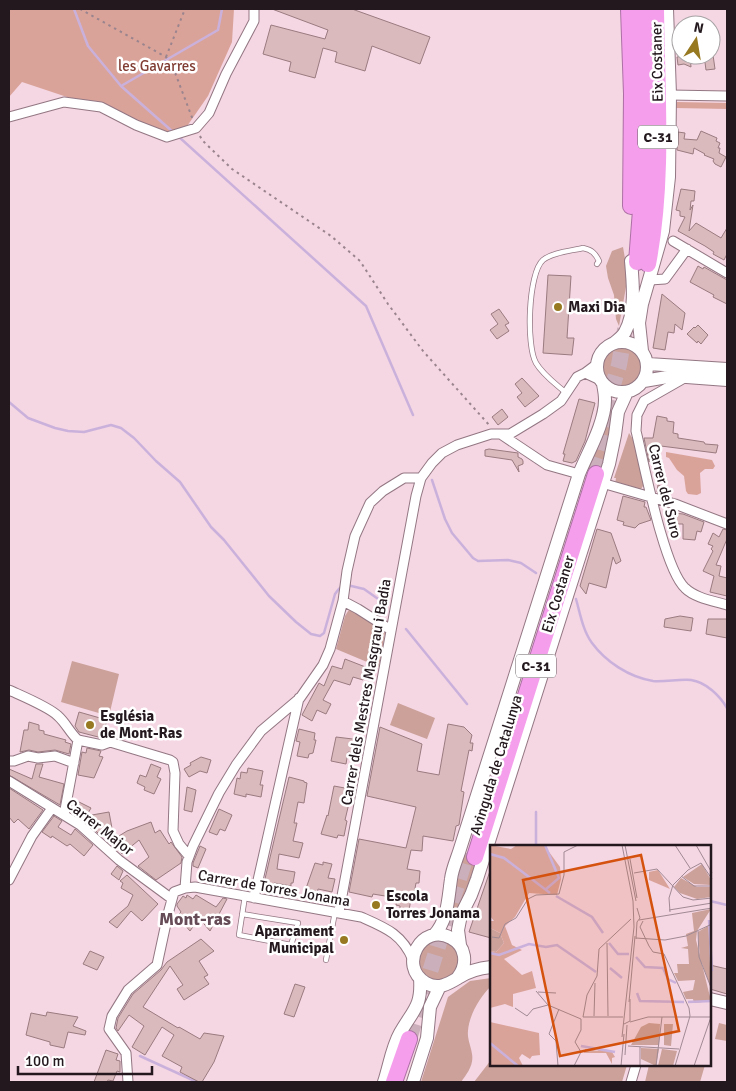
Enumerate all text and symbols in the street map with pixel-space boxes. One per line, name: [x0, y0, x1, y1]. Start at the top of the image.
north arrow: [671, 15, 721, 65]
text: N: [692, 18, 705, 37]
street label: Eix Costaner: [647, 21, 667, 102]
park label: les Gavarres: [118, 57, 196, 75]
road number: C-31: [638, 125, 678, 148]
place label: Maxi Dia: [568, 298, 626, 316]
marker: Maxi Dia: [552, 301, 564, 313]
street label: Carrer del Suro: [645, 442, 685, 540]
street label: Eix Costaner: [538, 553, 578, 635]
street label: Carrer dels Mestres Masgrau i Badia: [337, 577, 395, 807]
road number: C-31: [516, 654, 556, 678]
street label: Avinguda de Catalunya: [466, 693, 526, 837]
place label: Església de Mont-Ras: [100, 707, 182, 742]
marker: Església de Mont-Ras: [84, 719, 96, 731]
street label: Carrer Major: [63, 795, 138, 859]
inset map: [490, 845, 711, 1066]
street label: Carrer de Torres Jonama: [196, 866, 352, 910]
place label: Escola Torres Jonama: [386, 887, 480, 922]
marker: Escola Torres Jonama: [370, 899, 382, 911]
district label: Mont-ras: [159, 908, 231, 930]
place label: Aparcament Municipal: [255, 922, 334, 957]
marker: Aparcament Municipal: [338, 934, 350, 946]
scale bar: [18, 1044, 151, 1076]
text: 100 m: [25, 1052, 65, 1070]

